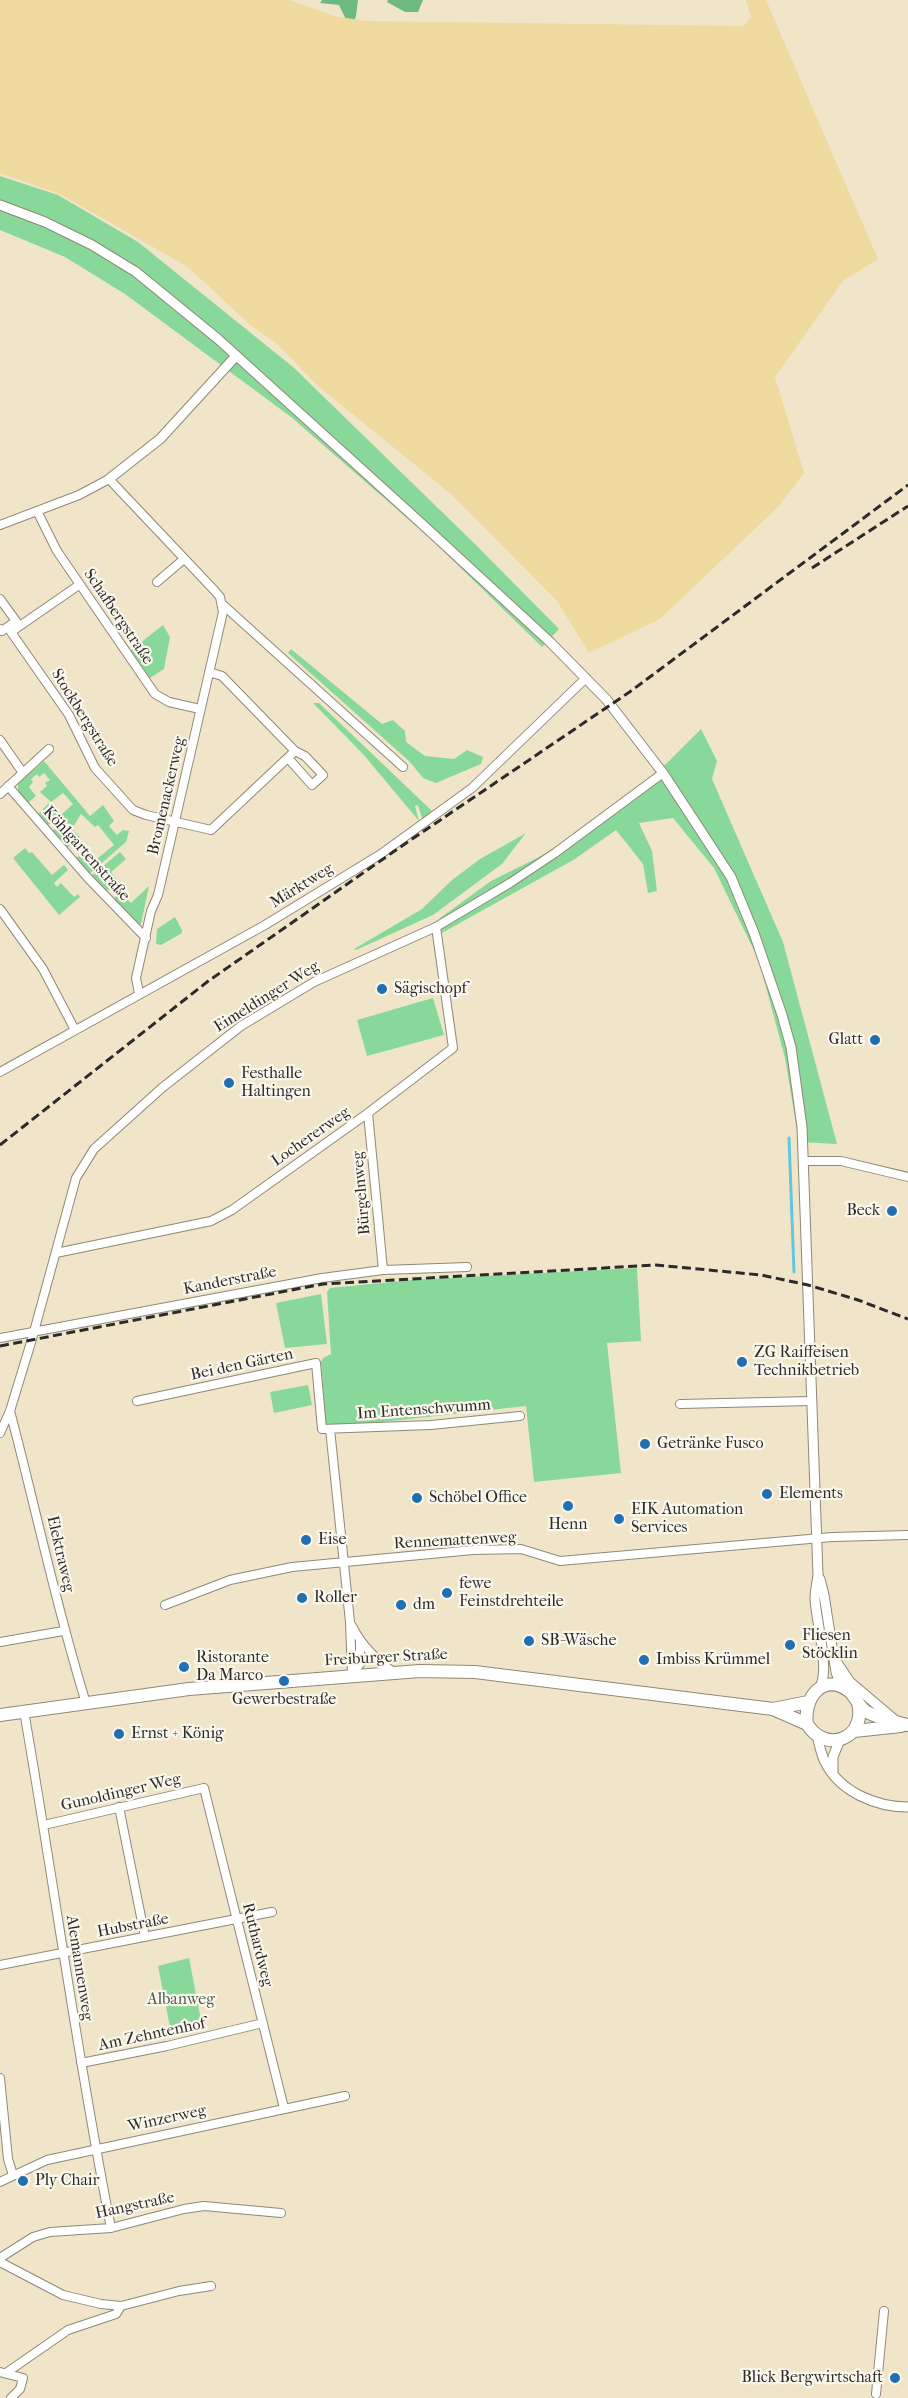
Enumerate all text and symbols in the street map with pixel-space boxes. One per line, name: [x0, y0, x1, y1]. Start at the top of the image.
street label: Schafbergstraße: [79, 566, 157, 668]
street label: Stockbergstraße: [46, 666, 122, 770]
street label: Bromenackerweg: [144, 735, 190, 857]
street label: Köhlgartenstraße: [38, 803, 134, 905]
street label: Märktweg: [267, 859, 337, 913]
street label: Eimeldinger Weg: [211, 957, 323, 1037]
place label: Sägischopf: [394, 979, 467, 999]
marker: Sägischopf: [375, 982, 389, 996]
place label: Glatt: [828, 1030, 863, 1050]
marker: Glatt: [868, 1033, 882, 1047]
place label: Festhalle Haltingen: [241, 1064, 311, 1102]
marker: Festhalle Haltingen: [222, 1076, 236, 1090]
street label: Lochererweg: [268, 1103, 354, 1171]
street label: Bürgelnweg: [349, 1150, 375, 1236]
place label: Beck: [846, 1201, 880, 1221]
marker: Beck: [885, 1204, 899, 1218]
street label: Kanderstraße: [182, 1263, 278, 1299]
place label: ZG Raiffeisen Technikbetrieb: [754, 1343, 859, 1381]
street label: Bei den Gärten: [189, 1345, 295, 1385]
marker: ZG Raiffeisen Technikbetrieb: [735, 1355, 749, 1369]
street label: Im Entenschwumm: [357, 1396, 491, 1424]
place label: Getränke Fusco: [657, 1434, 764, 1454]
marker: Getränke Fusco: [638, 1437, 652, 1451]
place label: Elements: [779, 1484, 843, 1504]
marker: Elements: [760, 1487, 774, 1501]
place label: Schöbel Office: [429, 1488, 527, 1508]
marker: Schöbel Office: [410, 1491, 424, 1505]
marker: Henn: [561, 1499, 575, 1513]
place label: EIK Automation Services: [631, 1500, 743, 1538]
marker: EIK Automation Services: [612, 1512, 626, 1526]
street label: Elektraweg: [42, 1514, 78, 1594]
place label: Henn: [549, 1515, 587, 1535]
street label: Rennemattenweg: [393, 1528, 517, 1554]
place label: Eise: [318, 1530, 346, 1550]
marker: Eise: [299, 1533, 313, 1547]
place label: fewe Feinstdrehteile: [459, 1574, 564, 1612]
marker: fewe Feinstdrehteile: [440, 1586, 454, 1600]
place label: Roller: [314, 1588, 357, 1608]
marker: Roller: [295, 1591, 309, 1605]
place label: dm: [413, 1595, 435, 1615]
marker: dm: [394, 1598, 408, 1612]
place label: Fliesen Stöcklin: [802, 1626, 858, 1664]
place label: SB-Wäsche: [541, 1631, 616, 1651]
marker: SB-Wäsche: [522, 1634, 536, 1648]
marker: Fliesen Stöcklin: [783, 1638, 797, 1652]
street label: Freiburger Straße: [324, 1645, 448, 1671]
place label: Ristorante Da Marco: [196, 1648, 269, 1686]
place label: Imbiss Krümmel: [656, 1650, 770, 1670]
marker: Imbiss Krümmel: [637, 1653, 651, 1667]
marker: Ristorante Da Marco: [177, 1660, 191, 1674]
marker: Gewerbestraße: [277, 1674, 291, 1688]
place label: Gewerbestraße: [232, 1690, 336, 1710]
place label: Ernst + König: [131, 1724, 224, 1744]
marker: Ernst + König: [112, 1727, 126, 1741]
street label: Gunoldinger Weg: [59, 1770, 183, 1816]
street label: Ruthardweg: [237, 1901, 277, 1989]
street label: Hubstraße: [96, 1910, 170, 1942]
street label: Alemannenweg: [61, 1914, 97, 2022]
park label: Albanweg: [147, 1990, 215, 2010]
street label: Am Zehntenhof: [97, 2014, 207, 2056]
street label: Winzerweg: [126, 2101, 208, 2137]
place label: Ply Chair: [35, 2171, 99, 2191]
marker: Ply Chair: [16, 2174, 30, 2188]
street label: Hangstraße: [94, 2188, 176, 2224]
place label: Blick Bergwirtschaft: [741, 2368, 883, 2388]
marker: Blick Bergwirtschaft: [888, 2371, 902, 2385]

